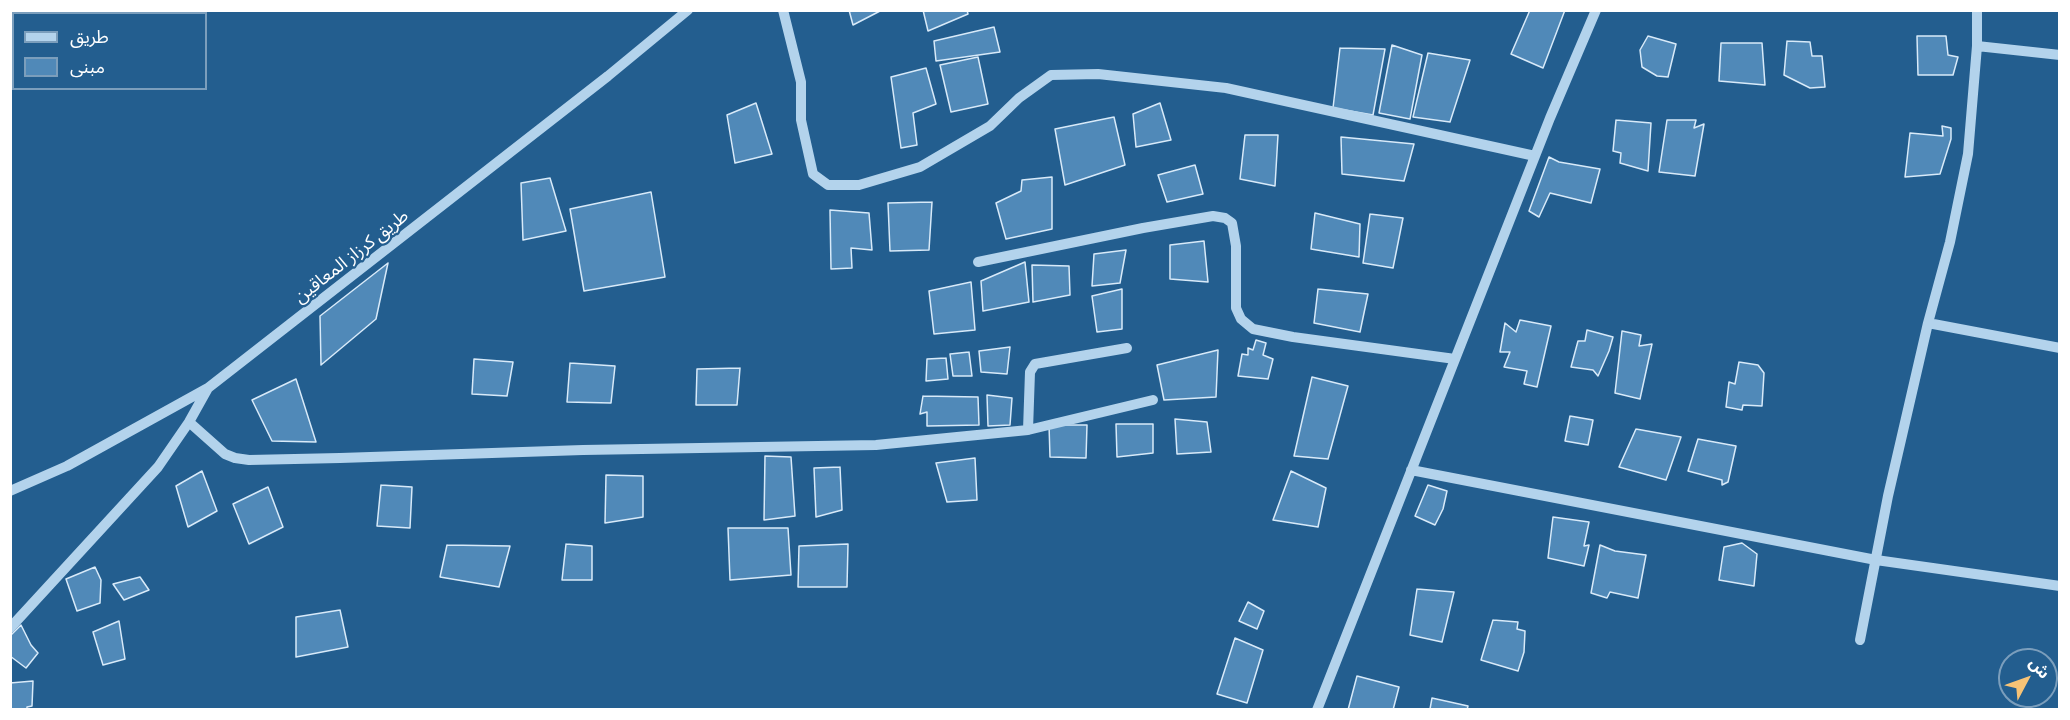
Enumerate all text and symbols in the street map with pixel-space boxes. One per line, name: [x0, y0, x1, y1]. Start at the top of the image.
legend: [12, 12, 207, 90]
text: طريق: [70, 25, 109, 47]
text: مبنى: [70, 55, 105, 77]
street label: طريق كرزاز المعاقين: [289, 205, 413, 307]
north arrow: [1998, 648, 2058, 708]
text: ش: [2026, 653, 2055, 682]

